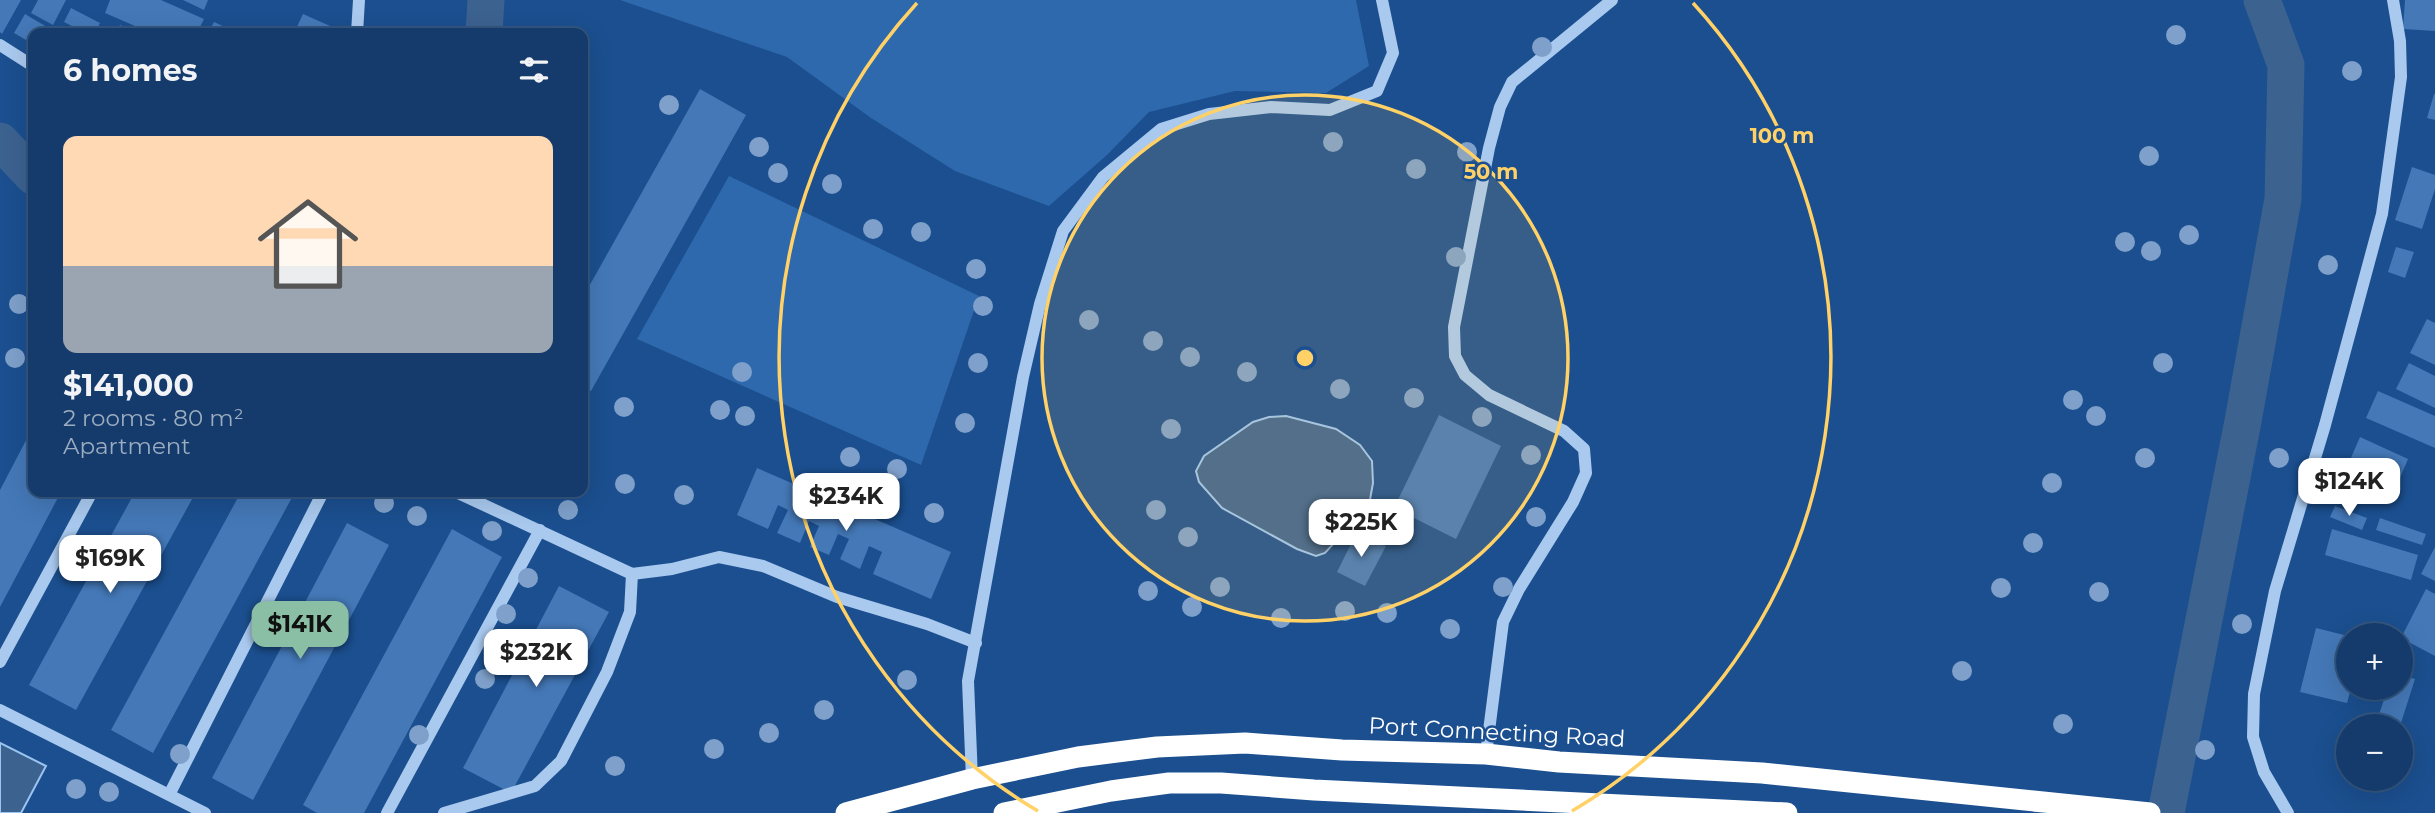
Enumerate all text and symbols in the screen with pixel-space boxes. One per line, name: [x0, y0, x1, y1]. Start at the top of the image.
icon: filters: [515, 51, 553, 89]
text: 6 homes: [63, 52, 198, 89]
text: 100 m: [1750, 123, 1814, 148]
text: 50 m: [1464, 159, 1518, 184]
icon: home: [245, 181, 371, 307]
centre of rings: [1293, 346, 1317, 370]
text: $141,000: [63, 367, 194, 404]
text: 2 rooms · 80 m²: [63, 404, 244, 432]
text: Apartment: [63, 432, 191, 460]
pin: $124K: [2300, 458, 2398, 518]
text: $124K: [2314, 467, 2384, 495]
pin: $234K: [797, 474, 895, 533]
text: $234K: [809, 482, 883, 510]
pin: $225K: [1312, 500, 1410, 559]
text: $225K: [1325, 508, 1397, 536]
pin: $169K: [61, 536, 159, 595]
text: $169K: [75, 544, 145, 572]
pin: $141K: [251, 602, 349, 661]
text: $141K: [268, 610, 332, 638]
map controls: [2336, 623, 2413, 791]
button: +: [2336, 623, 2413, 700]
pin: $232K: [487, 630, 585, 689]
text: $232K: [500, 638, 572, 666]
street label: Port Connecting Road: [1368, 711, 1626, 753]
button: −: [2336, 714, 2413, 791]

